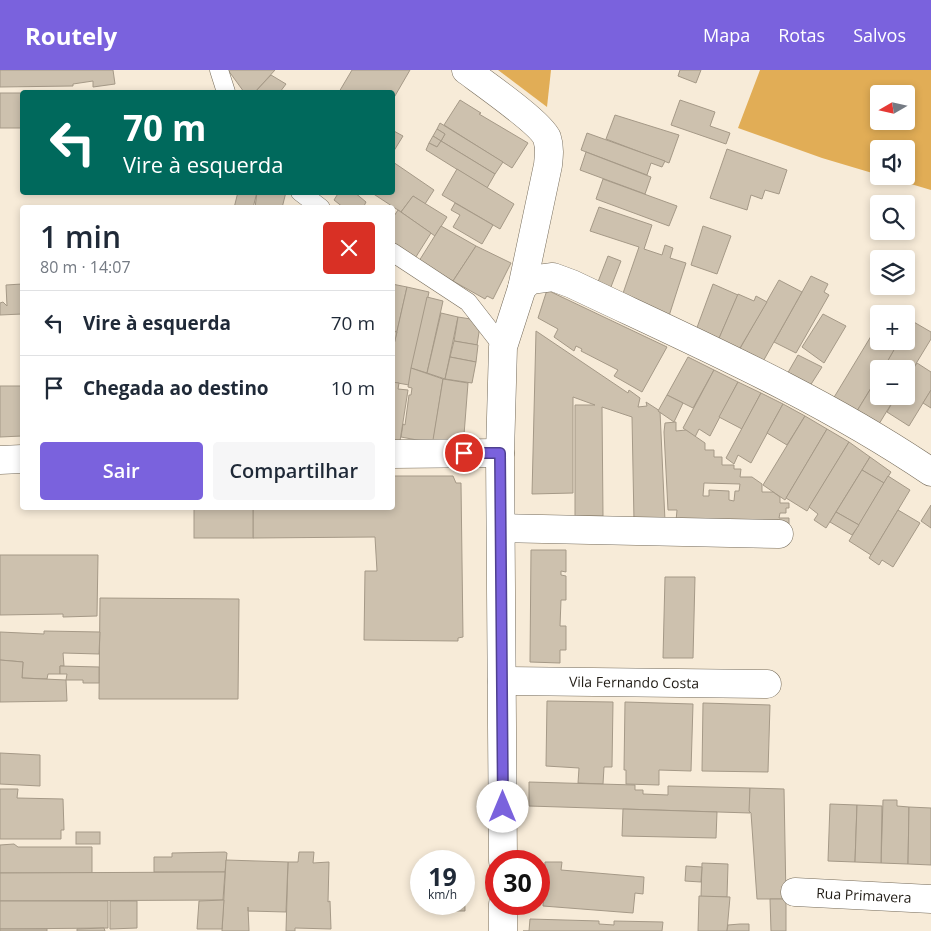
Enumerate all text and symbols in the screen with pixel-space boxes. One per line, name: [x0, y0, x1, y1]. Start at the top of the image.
text: Routely: [25, 19, 117, 52]
text: Mapa: [703, 23, 750, 47]
text: Rotas: [778, 23, 825, 47]
text: Salvos: [853, 23, 906, 47]
north arrow: [870, 85, 915, 130]
map controls: [870, 85, 915, 405]
text: 70 m: [123, 104, 206, 151]
icon: left: [40, 110, 105, 175]
button: sound: [870, 140, 915, 185]
text: Vire à esquerda: [123, 149, 284, 179]
button: search: [870, 195, 915, 240]
text: 1 min: [40, 216, 121, 257]
button: close: [323, 222, 375, 274]
button: layers: [870, 250, 915, 295]
text: 80 m · 14:07: [40, 256, 131, 278]
button: +: [870, 305, 915, 350]
icon: left: [40, 309, 68, 337]
text: Vire à esquerda: [83, 310, 231, 336]
text: 70 m: [331, 310, 375, 336]
button: −: [870, 360, 915, 405]
icon: arrive: [40, 374, 68, 402]
text: Chegada ao destino: [83, 375, 269, 401]
text: 10 m: [331, 375, 375, 401]
pin: [443, 432, 485, 474]
icon: arrive: [450, 439, 478, 467]
button: Sair: [40, 442, 203, 500]
button: Compartilhar: [213, 442, 375, 500]
street label: Vila Fernando Costa: [569, 672, 699, 692]
position arrow: [476, 780, 528, 832]
speed limit sign: 30: [485, 850, 550, 915]
text: 19: [428, 859, 457, 893]
street label: Rua Primavera: [816, 883, 912, 907]
text: km/h: [428, 886, 457, 903]

